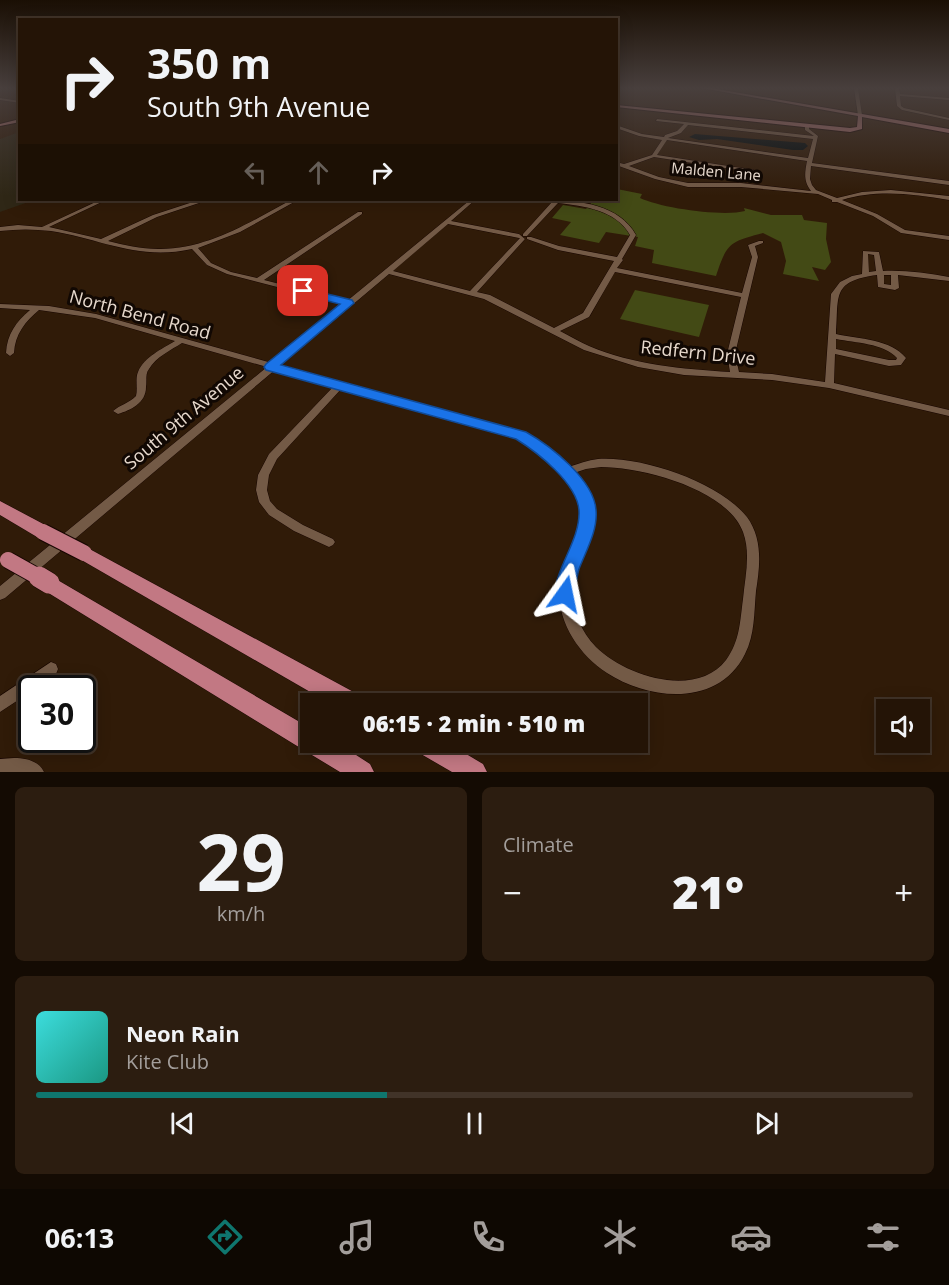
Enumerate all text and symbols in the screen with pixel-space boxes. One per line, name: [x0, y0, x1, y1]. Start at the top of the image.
text: 350 m: [147, 34, 271, 91]
icon: right: [48, 42, 126, 120]
text: South 9th Avenue: [147, 88, 370, 125]
icon: left: [239, 156, 272, 189]
icon: ahead: [302, 156, 335, 189]
icon: right: [365, 156, 398, 189]
street label: Malden Lane: [670, 157, 762, 185]
pin: [277, 265, 328, 316]
icon: arrive: [286, 274, 319, 307]
street label: North Bend Road: [67, 284, 214, 344]
street label: Redfern Drive: [639, 334, 757, 370]
street label: South 9th Avenue: [119, 360, 248, 474]
position arrow: [533, 562, 597, 626]
speed limit sign: 30: [18, 675, 96, 753]
map controls: [876, 699, 930, 753]
button: sound: [876, 699, 930, 753]
text: 06:15 · 2 min · 510 m: [363, 708, 585, 738]
text: 29: [196, 808, 286, 914]
text: Climate: [503, 831, 574, 858]
text: 21°: [672, 861, 744, 922]
text: −: [503, 870, 522, 915]
text: +: [894, 870, 913, 915]
text: km/h: [217, 900, 265, 927]
text: Neon Rain: [126, 1018, 240, 1048]
text: Kite Club: [126, 1048, 209, 1075]
icon: previous: [166, 1107, 199, 1140]
icon: pause: [458, 1107, 491, 1140]
icon: next: [750, 1107, 783, 1140]
icon: directions: [204, 1216, 246, 1258]
icon: music: [336, 1216, 378, 1258]
icon: phone: [467, 1216, 509, 1258]
icon: climate: [599, 1216, 641, 1258]
icon: car: [730, 1216, 772, 1258]
icon: filters: [862, 1216, 904, 1258]
text: 06:13: [45, 1219, 114, 1256]

